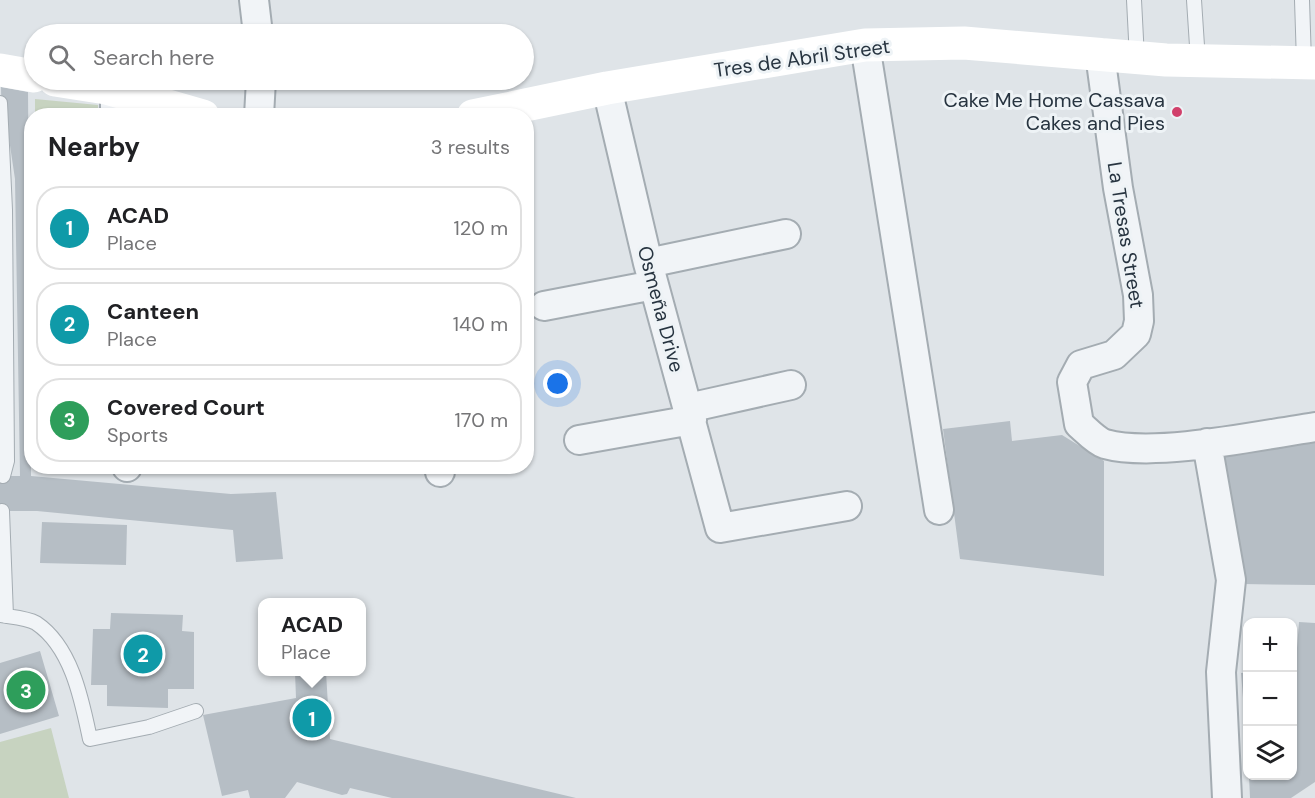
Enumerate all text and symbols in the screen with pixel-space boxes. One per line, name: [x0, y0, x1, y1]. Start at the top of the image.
search box: [24, 24, 534, 90]
street label: Tres de Abril Street: [712, 33, 892, 83]
icon: search: [45, 41, 78, 74]
text: Search here: [93, 43, 214, 72]
place label: Cake Me Home Cassava Cakes and Pies: [944, 87, 1165, 136]
marker: Cake Me Home Cassava Cakes and Pies: [1170, 105, 1184, 119]
text: Nearby: [48, 130, 140, 164]
text: 3 results: [431, 134, 510, 160]
street label: La Tresas Street: [1102, 160, 1150, 310]
text: ACAD: [107, 201, 169, 230]
text: 1: [66, 215, 73, 241]
text: 120 m: [454, 215, 508, 241]
text: Place: [107, 230, 157, 256]
street label: Osmeña Drive: [632, 243, 690, 375]
text: Canteen: [107, 297, 199, 326]
text: 2: [64, 311, 75, 337]
text: 140 m: [453, 311, 508, 337]
text: Place: [107, 326, 157, 352]
your location: [543, 369, 572, 398]
text: Covered Court: [107, 393, 265, 422]
text: 3: [63, 407, 76, 433]
text: 170 m: [455, 407, 508, 433]
text: Sports: [107, 422, 168, 448]
popup: [258, 598, 366, 676]
text: ACAD: [281, 610, 343, 639]
map controls: [1243, 618, 1297, 780]
button: +: [1243, 618, 1297, 672]
pin: 2: [124, 632, 162, 676]
text: Place: [281, 639, 331, 665]
pin: 3: [6, 668, 46, 712]
button: −: [1243, 672, 1297, 726]
pin: 1: [292, 696, 332, 740]
button: layers: [1243, 726, 1297, 780]

